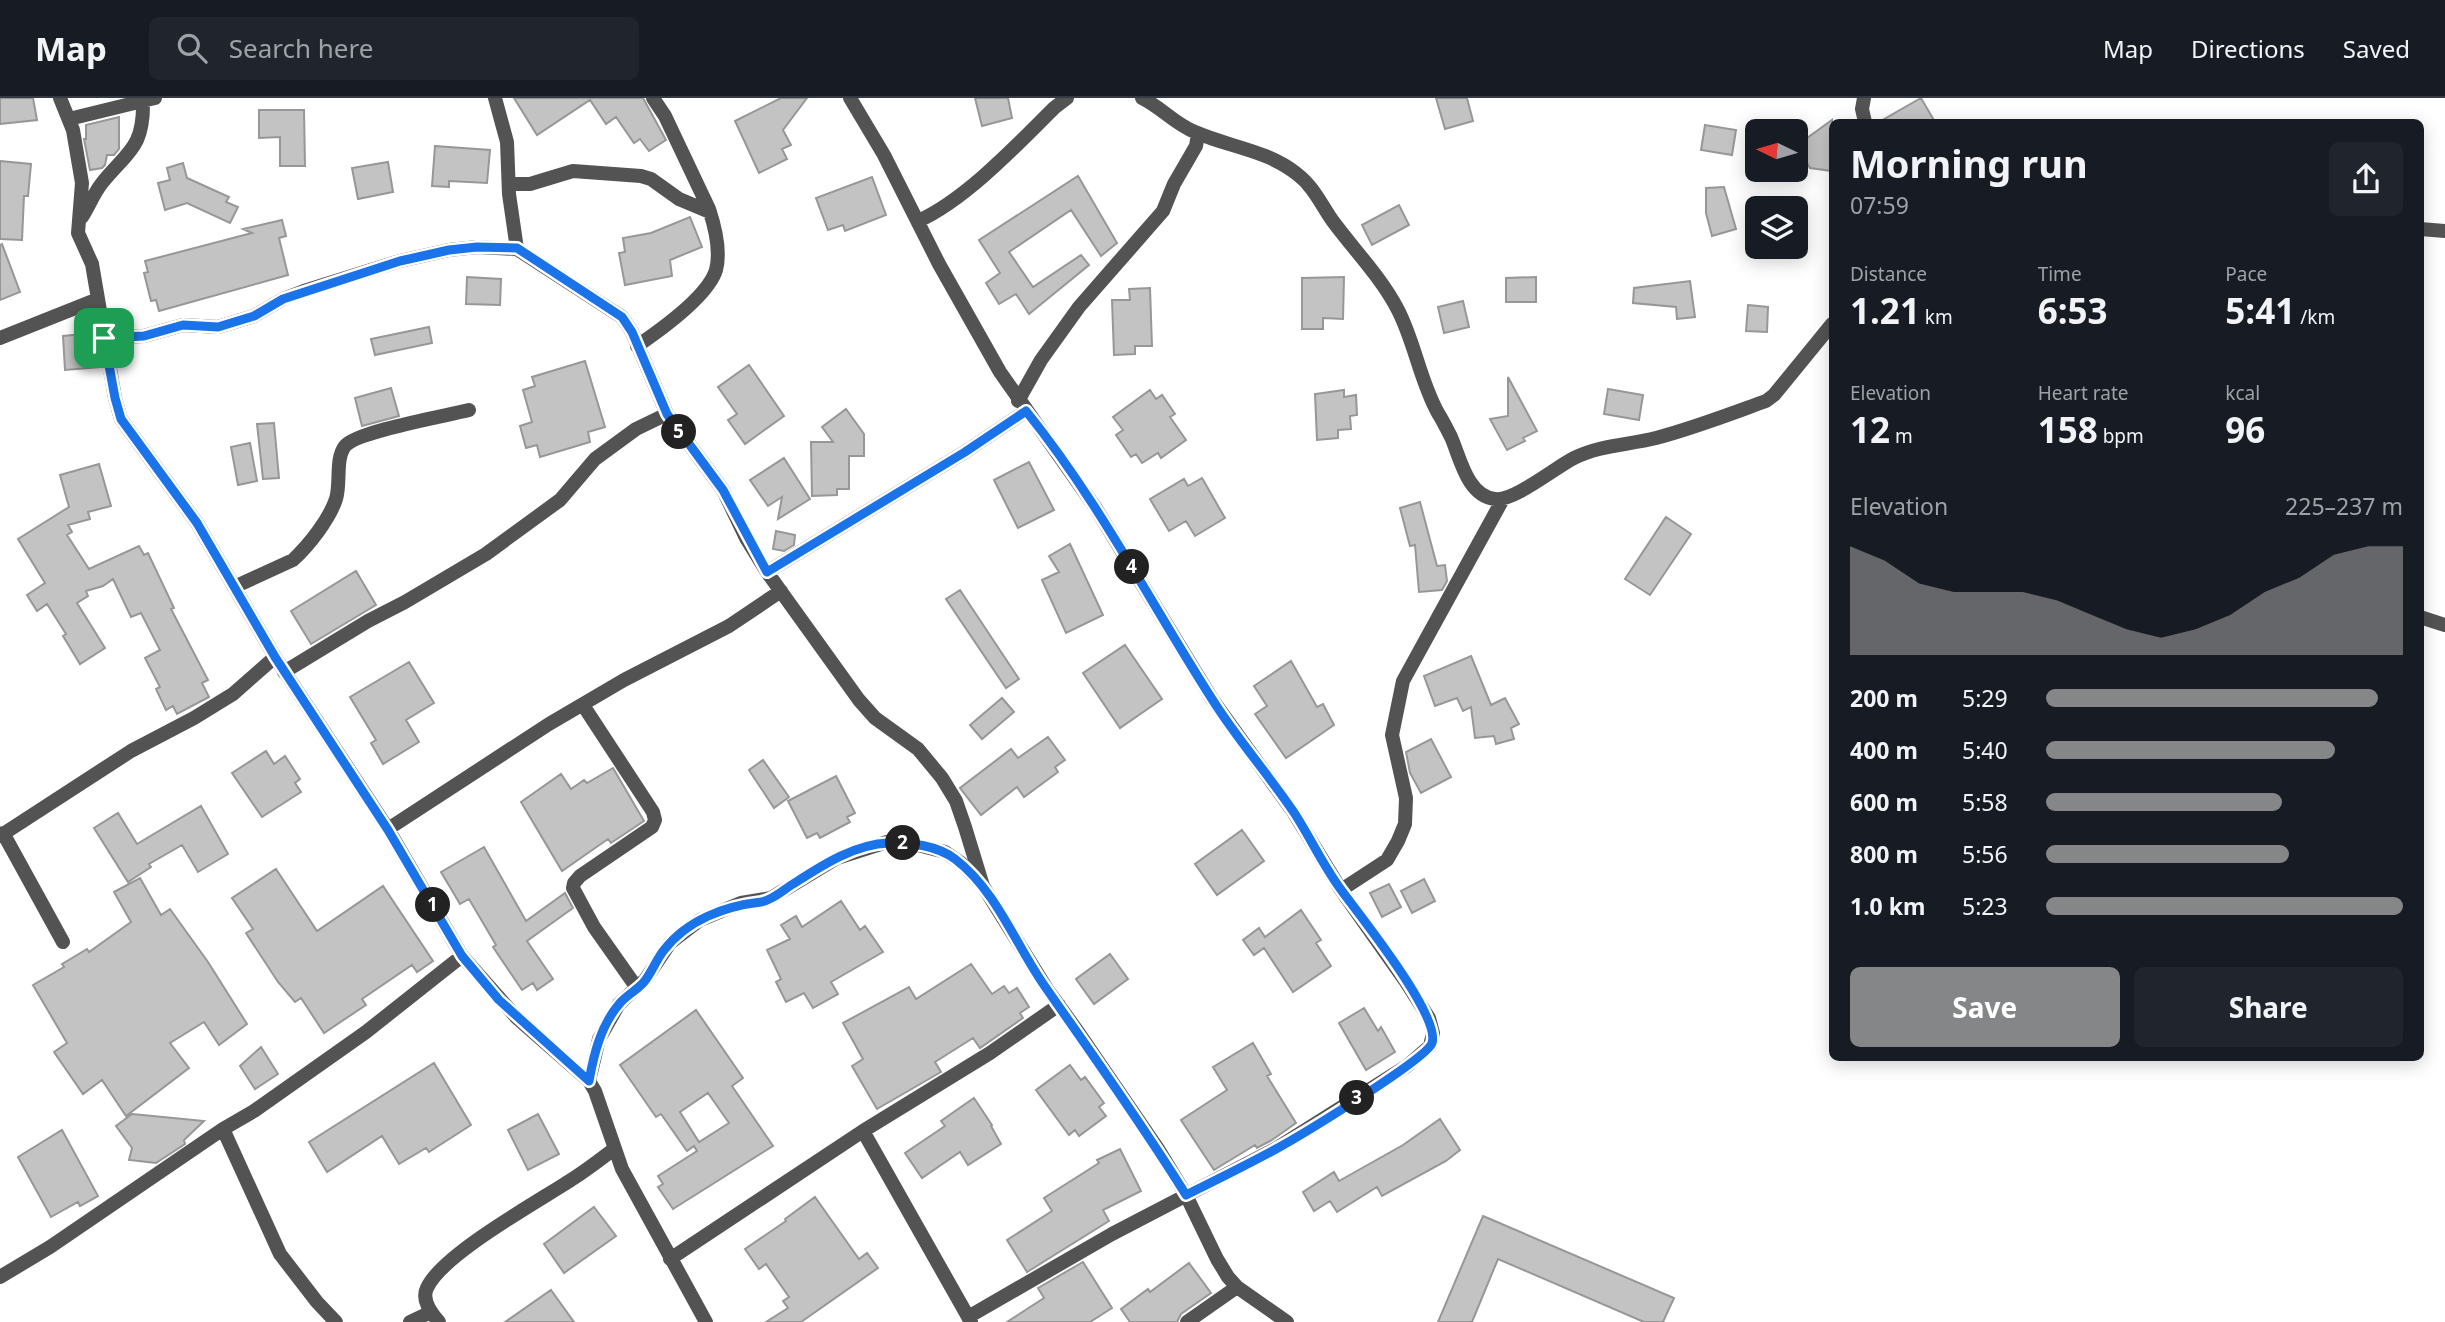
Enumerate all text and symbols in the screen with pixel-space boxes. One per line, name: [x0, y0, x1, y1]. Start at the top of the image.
search box: [149, 17, 639, 80]
text: Map: [35, 26, 107, 71]
icon: search: [173, 29, 211, 67]
text: Search here: [229, 30, 373, 66]
text: Map: [2103, 32, 2153, 65]
text: Directions: [2191, 32, 2305, 65]
text: Saved: [2343, 32, 2410, 65]
north arrow: [1745, 119, 1808, 182]
map controls: [1745, 119, 1808, 259]
text: Morning run: [1850, 137, 2088, 189]
button: share: [2329, 142, 2403, 216]
text: 07:59: [1850, 189, 1909, 221]
button: layers: [1745, 196, 1808, 259]
text: Distance: [1850, 261, 1927, 287]
text: Time: [2038, 261, 2082, 287]
text: Pace: [2225, 261, 2267, 287]
text: 1.21: [1850, 287, 1920, 334]
text: 6:53: [2038, 287, 2108, 334]
text: 5:41: [2225, 287, 2295, 334]
text: km: [1920, 304, 1953, 330]
text: /km: [2295, 304, 2335, 330]
pin: [74, 308, 134, 368]
icon: arrive: [85, 319, 123, 357]
text: Elevation: [1850, 380, 1931, 406]
text: Heart rate: [2038, 380, 2128, 406]
text: kcal: [2225, 380, 2260, 406]
text: 12: [1850, 406, 1890, 453]
text: 158: [2038, 406, 2098, 453]
text: 96: [2225, 406, 2265, 453]
pin: 5: [662, 414, 696, 450]
text: 5: [673, 418, 684, 444]
text: m: [1890, 423, 1913, 449]
text: bpm: [2098, 423, 2144, 449]
text: Elevation: [1850, 490, 1948, 522]
text: 225–237 m: [2285, 490, 2403, 522]
pin: 4: [1114, 550, 1150, 584]
text: 4: [1126, 553, 1137, 579]
text: 200 m: [1850, 682, 1918, 714]
text: 5:29: [1962, 682, 2008, 714]
text: 400 m: [1850, 734, 1918, 766]
text: 5:40: [1962, 734, 2008, 766]
text: 600 m: [1850, 786, 1918, 818]
text: 5:58: [1962, 786, 2008, 818]
pin: 2: [886, 826, 920, 860]
text: 2: [897, 829, 908, 855]
text: 800 m: [1850, 838, 1918, 870]
text: 5:56: [1962, 838, 2008, 870]
pin: 1: [416, 888, 450, 922]
text: 1.0 km: [1850, 890, 1925, 922]
text: 5:23: [1962, 890, 2008, 922]
text: 1: [427, 891, 438, 917]
button: Save: [1850, 967, 2120, 1047]
button: Share: [2134, 967, 2403, 1047]
pin: 3: [1340, 1080, 1374, 1116]
text: 3: [1351, 1084, 1362, 1110]

